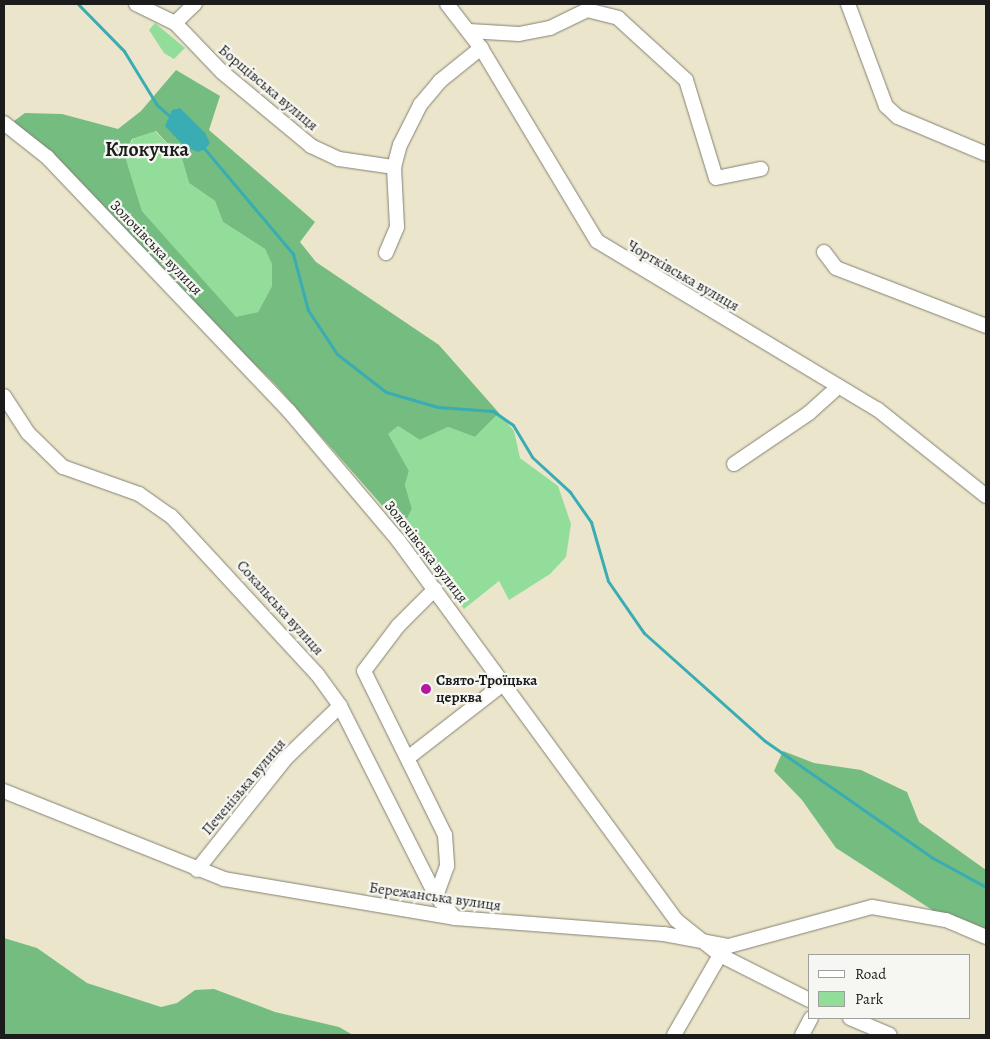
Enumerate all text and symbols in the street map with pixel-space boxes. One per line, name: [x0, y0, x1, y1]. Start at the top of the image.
street label: Борщівська вулиця: [215, 41, 321, 135]
district label: Клокучка: [105, 137, 189, 161]
street label: Золочівська вулиця: [106, 197, 206, 299]
street label: Чортківська вулиця: [624, 237, 742, 315]
street label: Золочівська вулиця: [380, 497, 472, 607]
street label: Сокальська вулиця: [233, 557, 327, 659]
place label: Свято-Троїцька церква: [436, 671, 537, 706]
marker: Свято-Троїцька церква: [420, 683, 432, 695]
street label: Печенізька вулиця: [198, 735, 290, 839]
street label: Бережанська вулиця: [368, 879, 502, 915]
legend: [808, 954, 970, 1019]
text: Road: [855, 964, 886, 984]
text: Park: [855, 989, 883, 1009]

